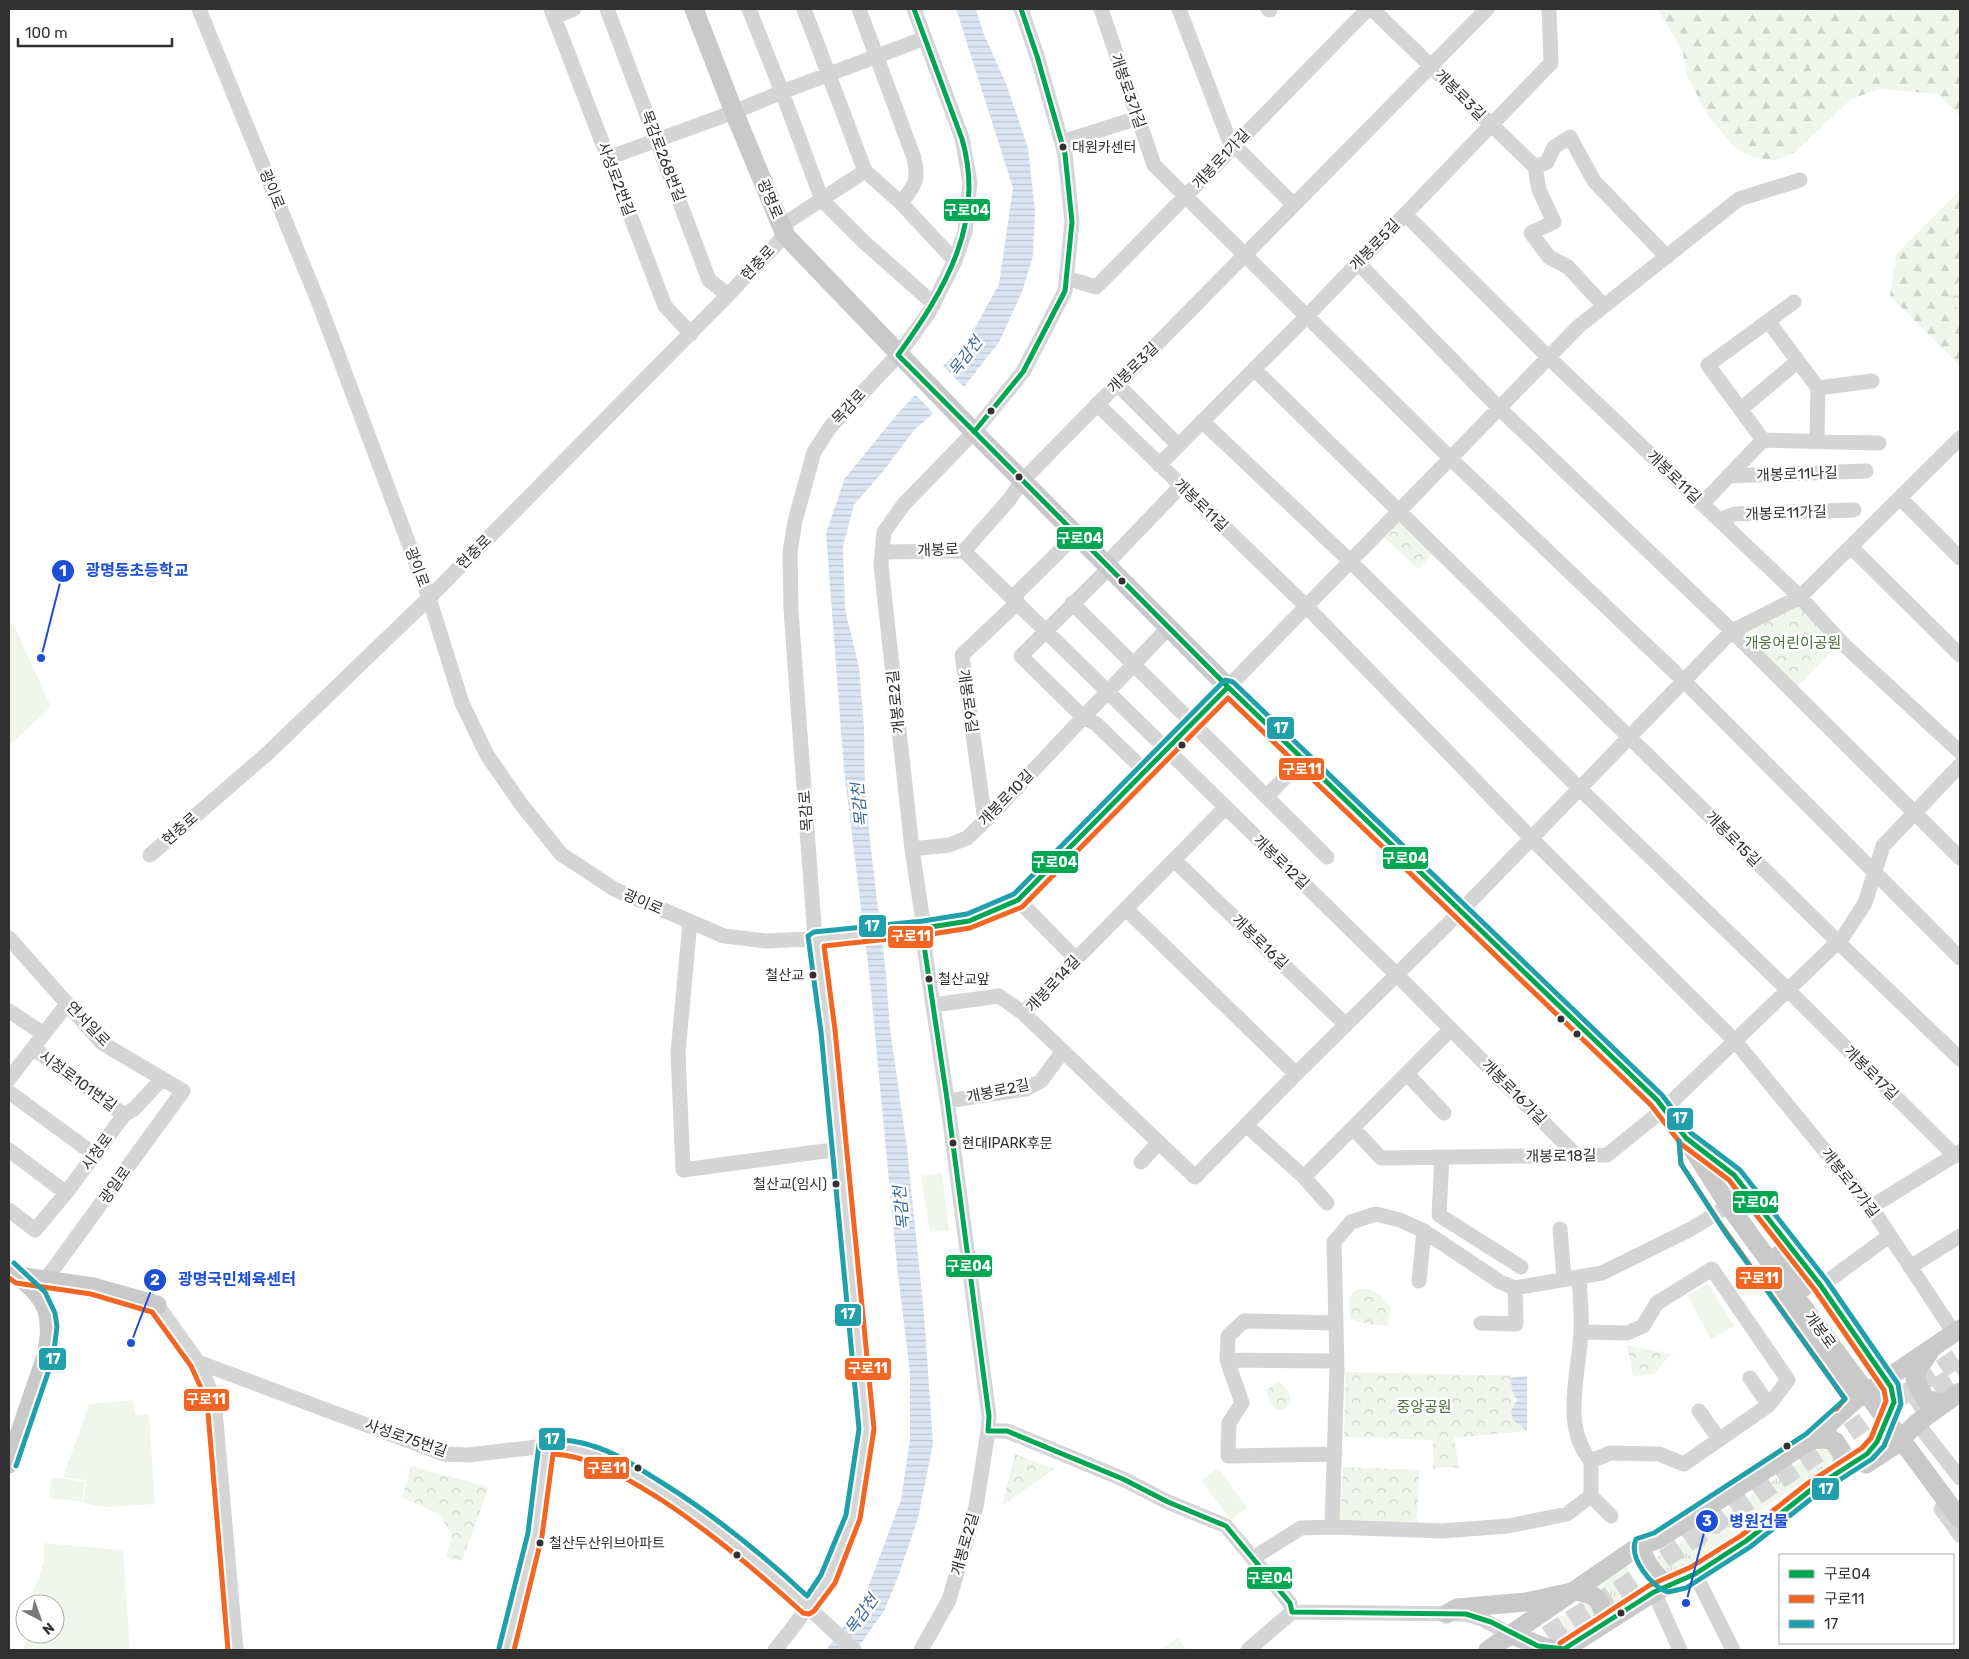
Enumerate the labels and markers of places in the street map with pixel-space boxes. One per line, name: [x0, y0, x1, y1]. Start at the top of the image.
place label: 대원카센터: [1072, 139, 1136, 156]
marker: 대원카센터: [1058, 142, 1068, 152]
unlabelled marker: [986, 406, 996, 416]
unlabelled marker: [1014, 472, 1024, 482]
callout: 광명동초등학교: [50, 555, 198, 586]
unlabelled marker: [1117, 576, 1127, 586]
unlabelled marker: [1177, 740, 1187, 750]
place label: 철산교: [765, 967, 804, 984]
marker: 철산교: [808, 970, 818, 980]
place label: 철산교앞: [938, 971, 990, 988]
marker: 철산교앞: [924, 974, 934, 984]
unlabelled marker: [1556, 1014, 1566, 1024]
unlabelled marker: [1572, 1029, 1582, 1039]
place label: 현대IPARK후문: [962, 1135, 1053, 1152]
marker: 현대IPARK후문: [948, 1138, 958, 1148]
place label: 철산교(임시): [753, 1176, 827, 1193]
marker: 철산교(임시): [831, 1179, 841, 1189]
callout: 광명국민체육센터: [143, 1264, 305, 1295]
unlabelled marker: [1782, 1441, 1792, 1451]
unlabelled marker: [633, 1463, 643, 1473]
callout: 병원건물: [1695, 1505, 1799, 1536]
place label: 철산두산위브아파트: [549, 1535, 665, 1552]
marker: 철산두산위브아파트: [535, 1538, 545, 1548]
unlabelled marker: [732, 1550, 742, 1560]
unlabelled marker: [1616, 1608, 1626, 1618]

